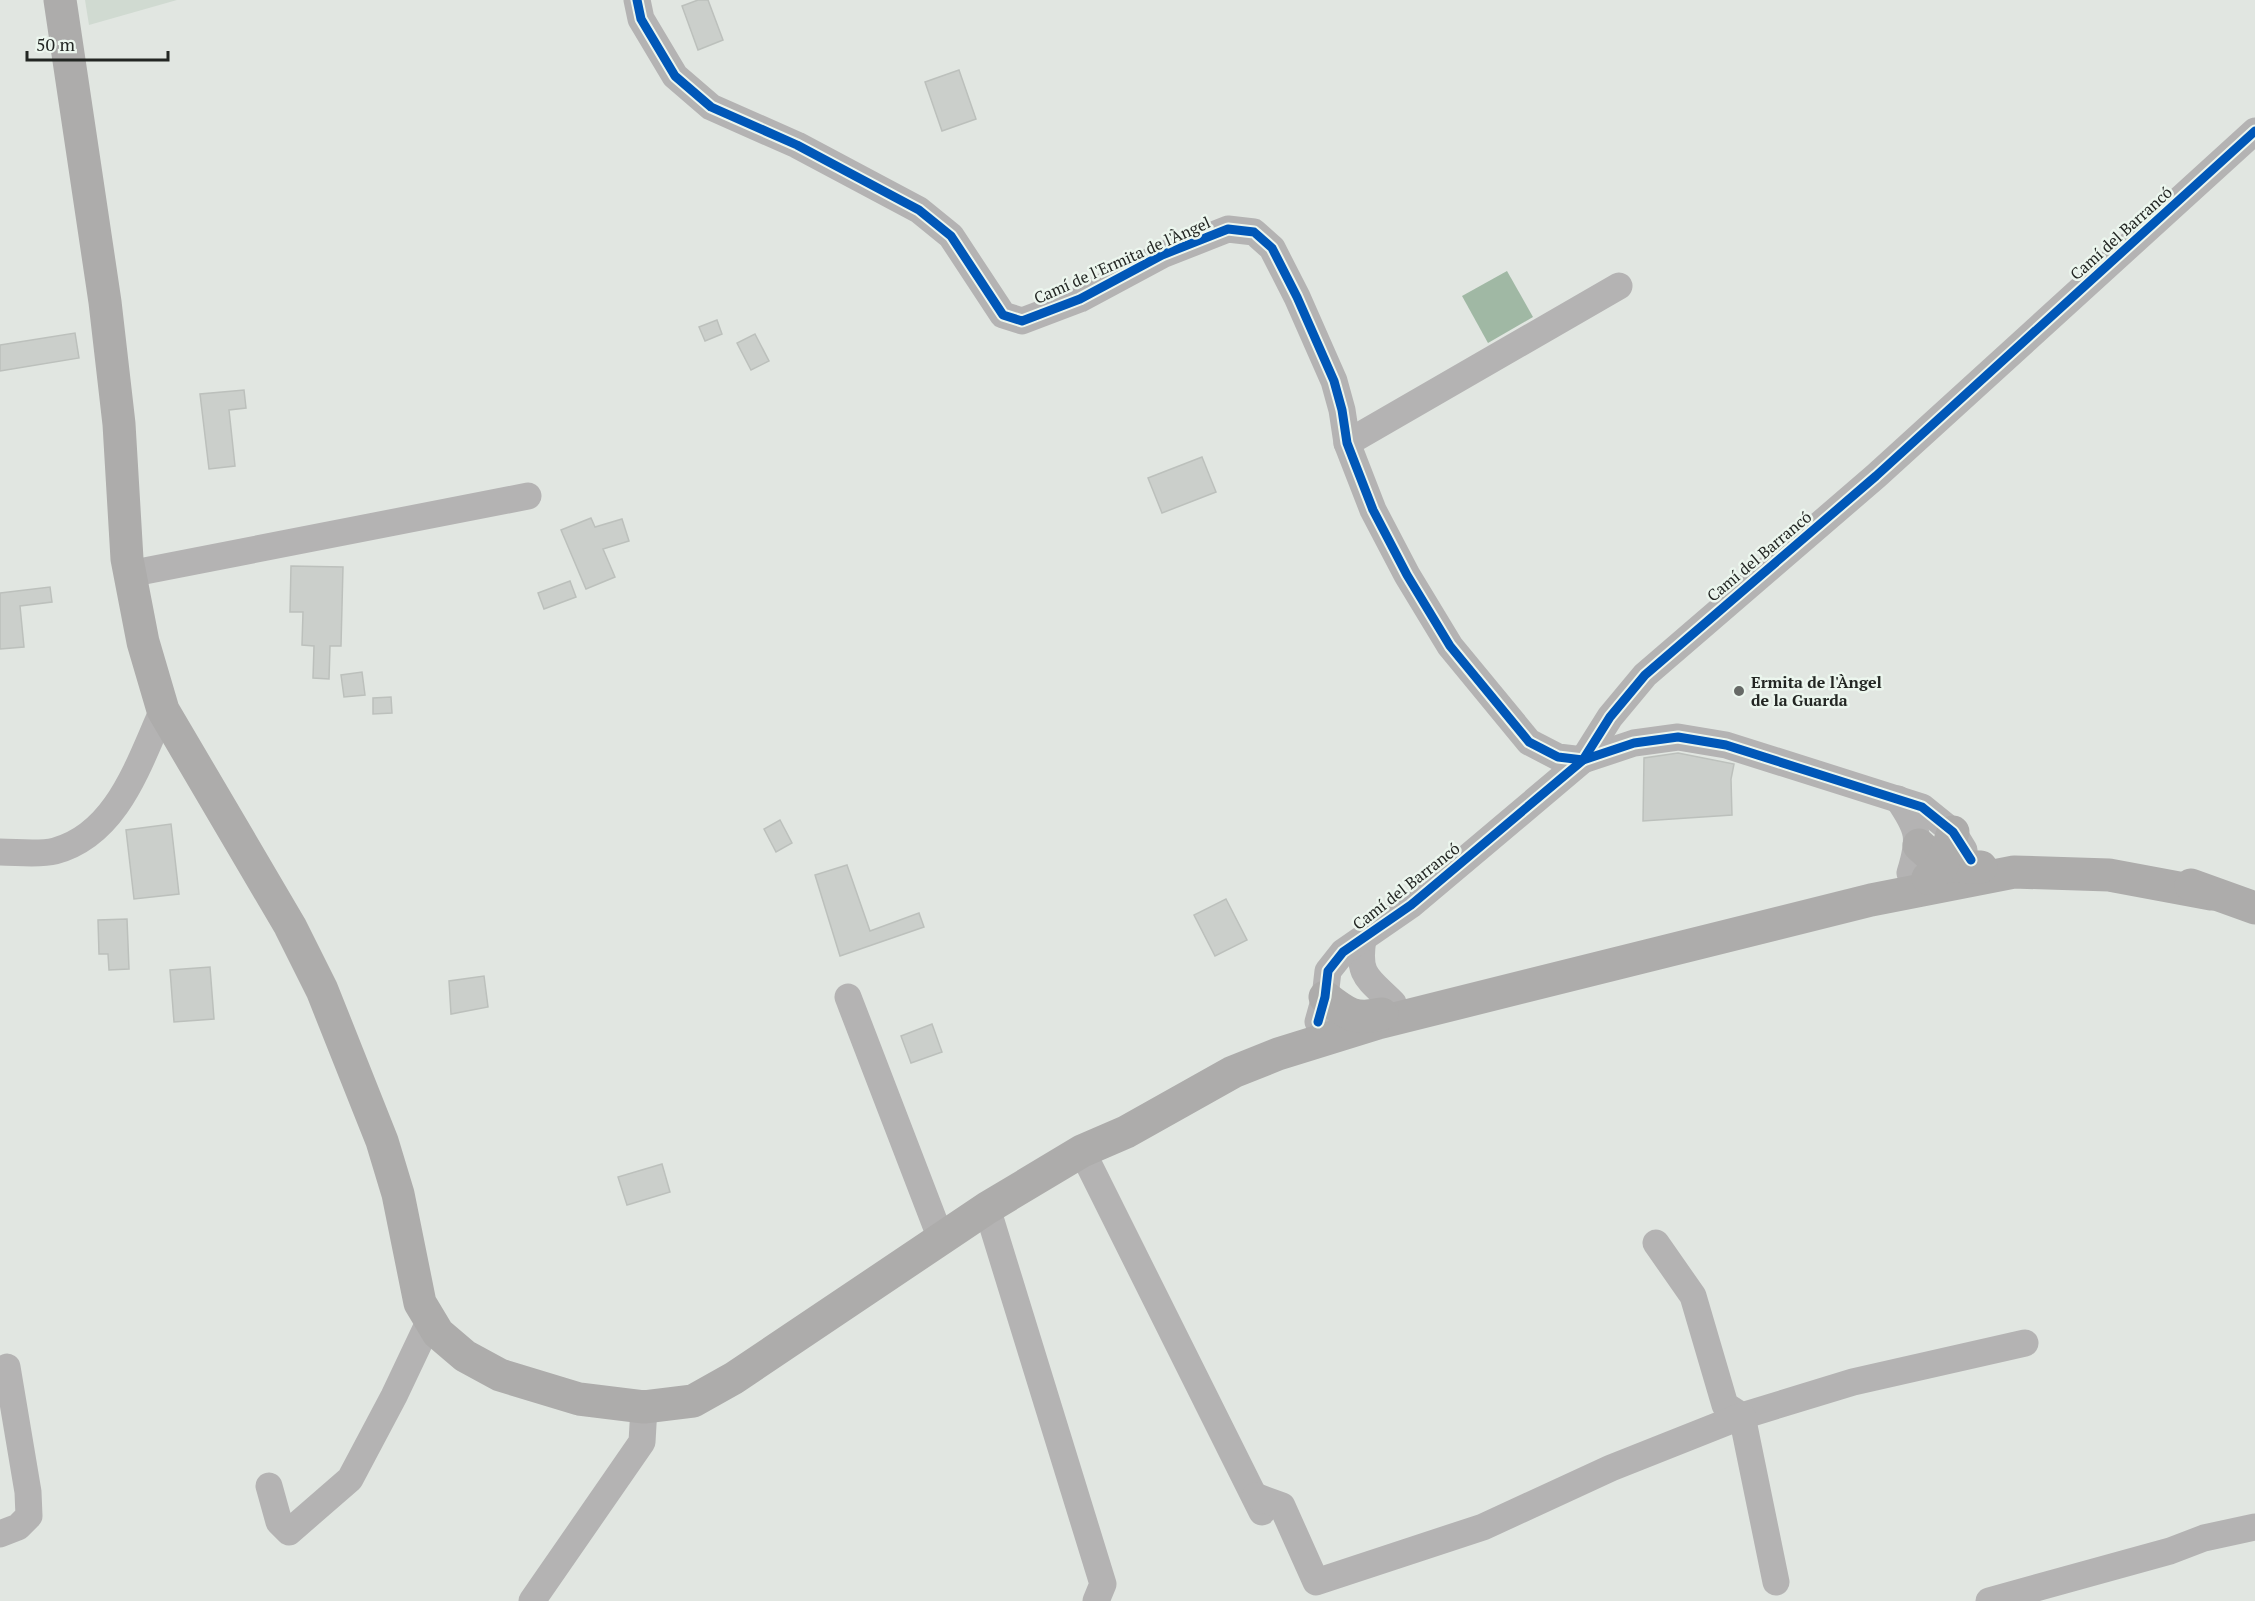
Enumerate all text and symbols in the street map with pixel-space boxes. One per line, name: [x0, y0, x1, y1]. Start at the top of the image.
scale bar: [27, 24, 168, 62]
text: 50 m: [36, 32, 76, 56]
street label: Camí del Barrancó: [2065, 181, 2177, 285]
street label: Camí de l'Ermita de l'Àngel: [1030, 211, 1214, 309]
street label: Camí del Barrancó: [1702, 506, 1816, 606]
place label: Ermita de l'Àngel de la Guarda: [1751, 671, 1882, 711]
marker: Ermita de l'Àngel de la Guarda: [1732, 684, 1746, 698]
street label: Camí del Barrancó: [1348, 837, 1464, 935]

